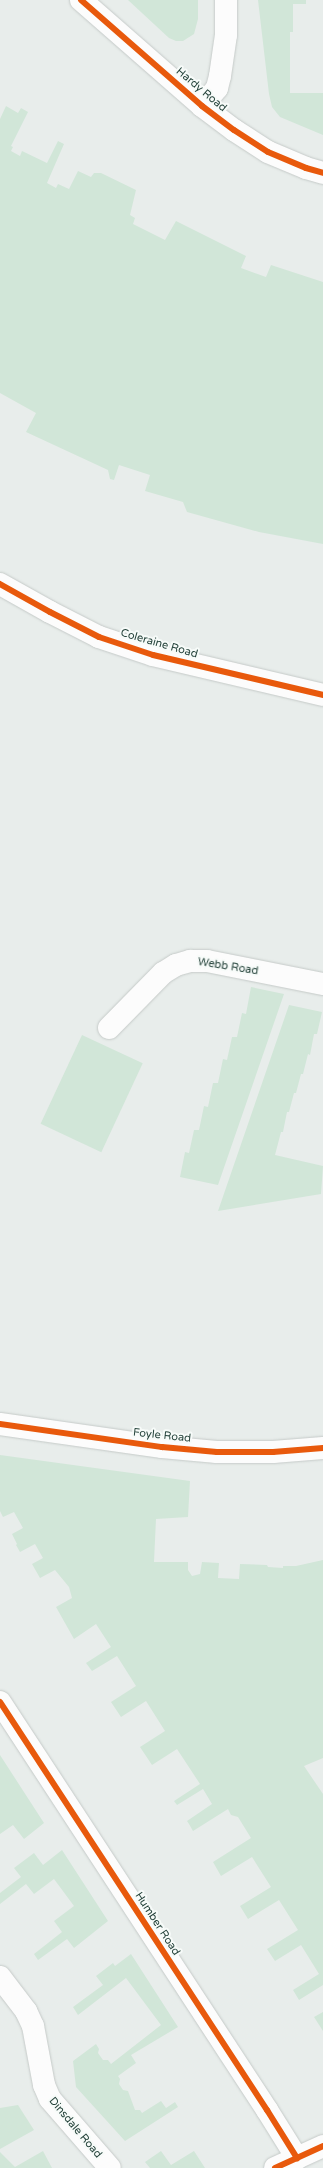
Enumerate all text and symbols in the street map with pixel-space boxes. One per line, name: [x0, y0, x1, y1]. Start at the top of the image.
street label: Hardy Road: [173, 65, 229, 115]
street label: Coleraine Road: [119, 627, 199, 661]
street label: Webb Road: [197, 956, 259, 978]
street label: Foyle Road: [132, 1426, 192, 1446]
street label: Humber Road: [132, 1890, 182, 1958]
street label: Dinsdale Road: [46, 2095, 104, 2161]

